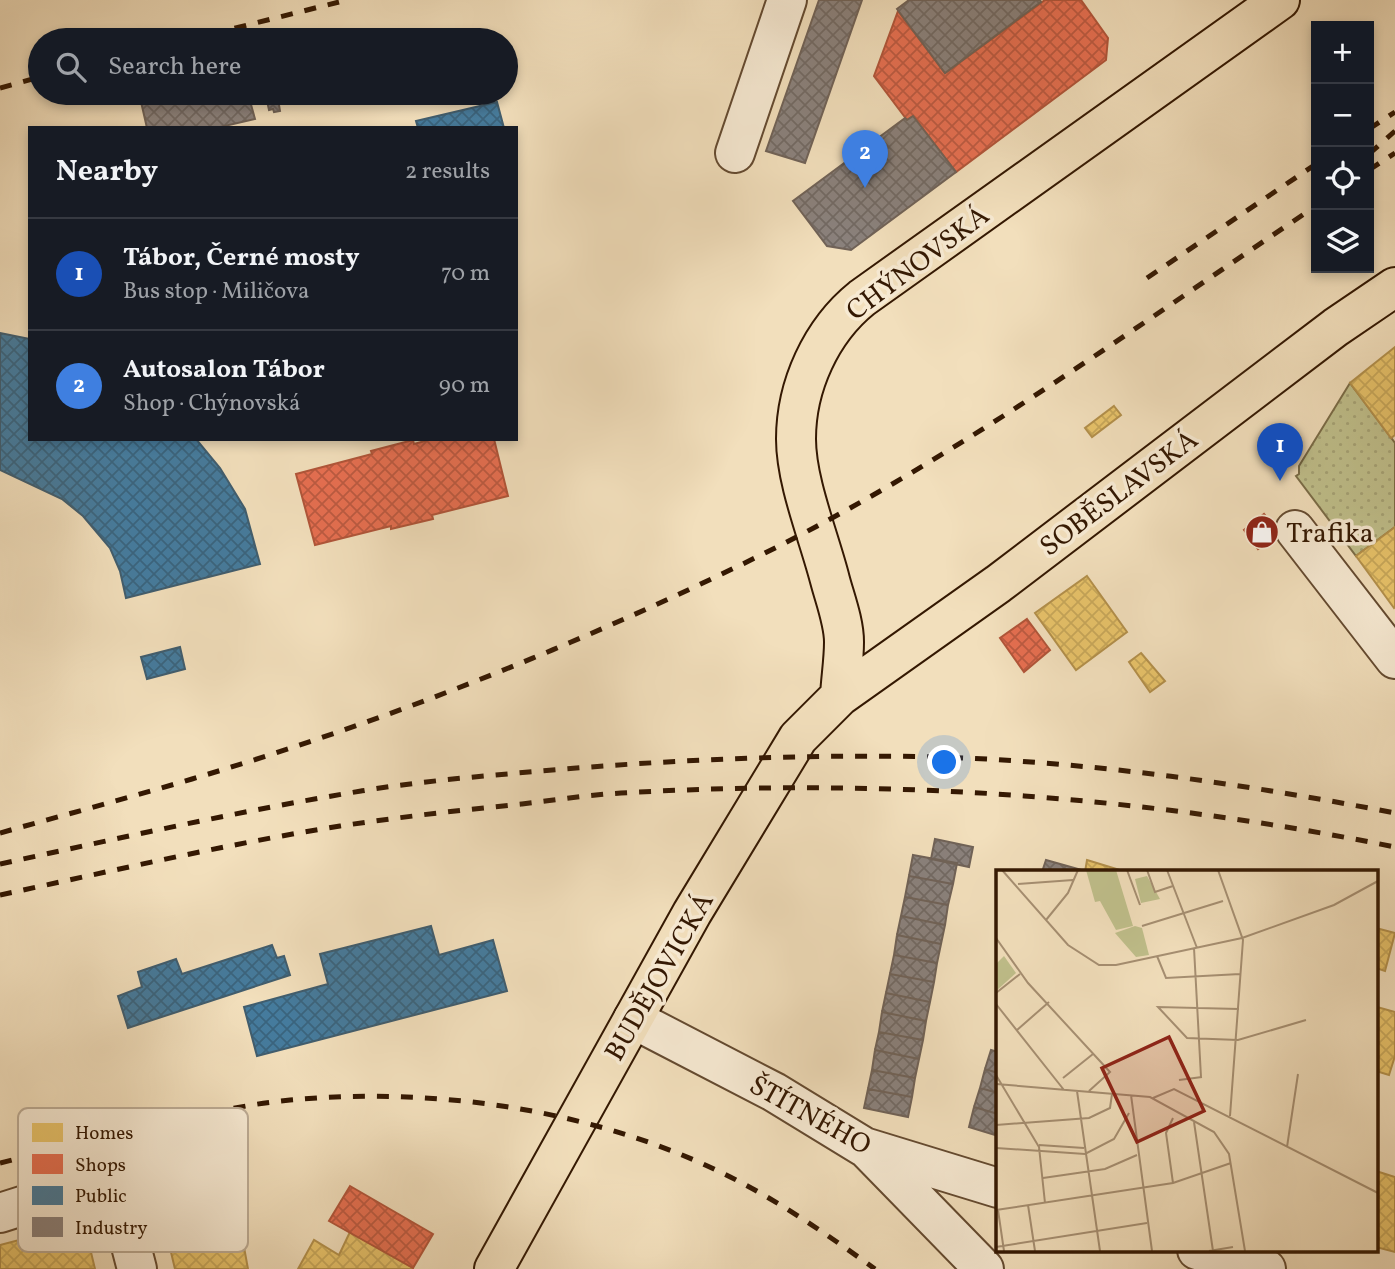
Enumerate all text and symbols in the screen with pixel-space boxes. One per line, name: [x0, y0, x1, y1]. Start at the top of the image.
map controls: [1311, 21, 1374, 273]
button: +: [1311, 21, 1374, 84]
search box: [28, 28, 518, 105]
icon: search: [52, 48, 90, 86]
text: Search here: [108, 49, 241, 85]
button: −: [1311, 84, 1374, 147]
pin: 2: [842, 130, 888, 188]
button: locate: [1311, 147, 1374, 210]
text: Nearby: [56, 151, 158, 193]
text: 2 results: [405, 156, 490, 188]
street label: CHÝNOVSKÁ: [839, 197, 998, 331]
button: layers: [1311, 210, 1374, 273]
text: Tábor, Černé mosty: [123, 240, 360, 276]
text: 1: [74, 258, 84, 290]
text: 70 m: [441, 258, 490, 290]
text: Bus stop · Miličova: [123, 276, 310, 308]
text: Autosalon Tábor: [123, 352, 325, 388]
text: 2: [73, 370, 85, 402]
text: 90 m: [439, 370, 490, 402]
text: Shop · Chýnovská: [123, 388, 301, 420]
street label: SOBĚSLAVSKÁ: [1032, 421, 1207, 567]
pin: 1: [1257, 423, 1303, 481]
shop icon: Trafika: [1243, 513, 1281, 551]
place label: Trafika: [1286, 515, 1374, 554]
your location: [927, 745, 961, 779]
inset map: [996, 870, 1378, 1252]
street label: BUDĚJOVICKÁ: [596, 885, 724, 1069]
street label: ŠTÍTNÉHO: [742, 1067, 878, 1166]
legend: [18, 1108, 248, 1252]
text: Homes: [75, 1121, 133, 1147]
text: Shops: [75, 1153, 126, 1179]
text: Public: [75, 1184, 127, 1210]
text: Industry: [75, 1216, 148, 1242]

